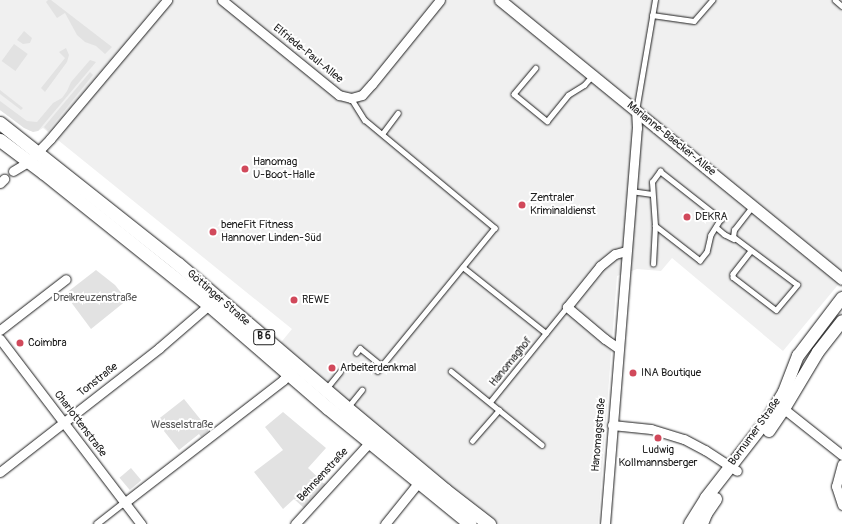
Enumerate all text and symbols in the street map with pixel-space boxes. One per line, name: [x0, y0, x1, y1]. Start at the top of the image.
street label: Elfriede-Paul-Allee: [270, 22, 346, 86]
street label: Marianne-Baecker-Allee: [624, 99, 718, 179]
place label: Hanomag U-Boot-Halle: [253, 156, 315, 182]
marker: Hanomag U-Boot-Halle: [240, 164, 250, 174]
place label: Zentraler Kriminaldienst: [530, 192, 596, 218]
marker: Zentraler Kriminaldienst: [517, 200, 527, 210]
place label: DEKRA: [695, 210, 728, 224]
marker: DEKRA: [682, 212, 692, 222]
place label: beneFit Fitness Hannover Linden-Süd: [221, 219, 321, 245]
marker: beneFit Fitness Hannover Linden-Süd: [208, 227, 218, 237]
street label: Göttinger Straße: [184, 267, 252, 329]
park label: Dreikreuzenstraße: [53, 291, 137, 305]
place label: REWE: [302, 293, 329, 307]
marker: REWE: [289, 295, 299, 305]
road number: B 6: [253, 329, 275, 345]
street label: Hanomaghof: [487, 335, 535, 389]
place label: Coimbra: [28, 336, 67, 350]
marker: Coimbra: [15, 338, 25, 348]
street label: Tonstraße: [75, 360, 121, 400]
place label: Arbeiterdenkmal: [340, 361, 416, 375]
marker: Arbeiterdenkmal: [327, 363, 337, 373]
place label: INA Boutique: [641, 366, 701, 380]
marker: INA Boutique: [628, 368, 638, 378]
street label: Charlottenstraße: [51, 388, 109, 460]
street label: Bornumer Straße: [726, 396, 784, 468]
street label: Hanomagstraße: [589, 398, 609, 472]
park label: Wesselstraße: [151, 418, 213, 432]
marker: Ludwig Kollmannsberger: [653, 433, 663, 443]
place label: Ludwig Kollmannsberger: [618, 444, 698, 470]
street label: Behnsenstraße: [295, 445, 351, 505]

